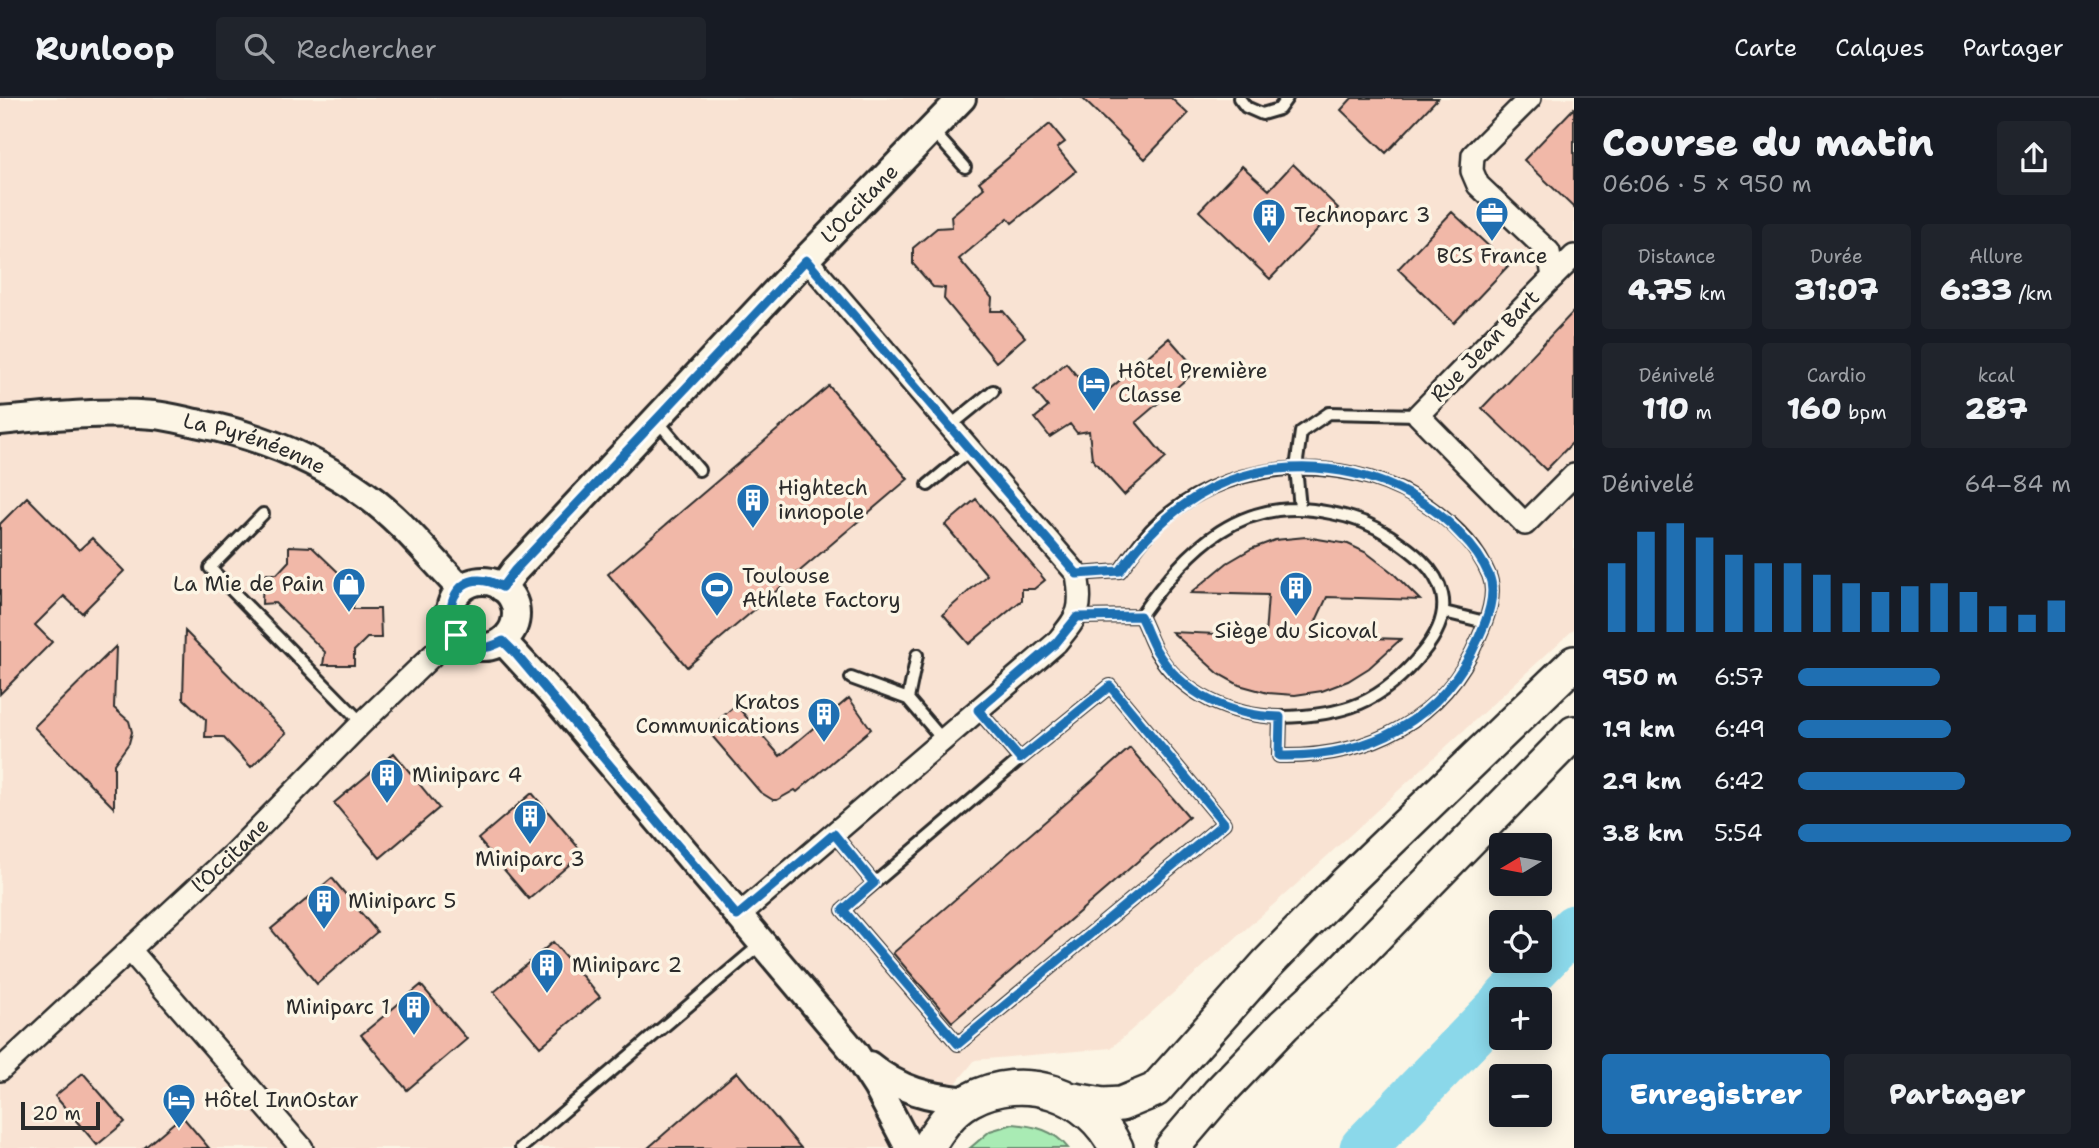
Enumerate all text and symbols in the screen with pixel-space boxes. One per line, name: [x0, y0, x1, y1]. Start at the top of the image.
search box: [216, 17, 706, 80]
text: Runloop: [35, 26, 174, 71]
icon: search: [240, 29, 278, 67]
text: Rechercher: [296, 31, 437, 66]
text: Carte: [1734, 32, 1797, 64]
text: Calques: [1835, 32, 1925, 64]
text: Partager: [1963, 32, 2064, 64]
text: Course du matin: [1602, 117, 1934, 168]
button: share: [1997, 121, 2071, 195]
street label: L'Occitane: [814, 158, 905, 250]
text: 06:06 · 5 × 950 m: [1602, 169, 1812, 199]
office icon: BCS France: [1473, 194, 1511, 243]
building icon: Technoparc 3: [1250, 196, 1288, 245]
place label: Technoparc 3: [1294, 201, 1430, 229]
place label: BCS France: [1436, 242, 1548, 270]
text: Distance: [1638, 244, 1716, 269]
text: Durée: [1810, 244, 1863, 269]
text: Allure: [1969, 244, 2023, 269]
text: 4.75: [1628, 269, 1692, 310]
text: 31:07: [1794, 269, 1879, 310]
text: 6:33: [1940, 269, 2012, 310]
text: km: [1692, 281, 1726, 306]
text: /km: [2012, 281, 2052, 306]
street label: Rue Jean Bart: [1424, 284, 1546, 408]
place label: Hôtel Première Classe: [1118, 357, 1268, 409]
text: Dénivelé: [1639, 363, 1715, 388]
text: Cardio: [1807, 363, 1866, 388]
text: kcal: [1978, 363, 2015, 388]
hotel icon: Hôtel Première Classe: [1075, 364, 1113, 413]
text: 110: [1642, 388, 1689, 429]
text: 160: [1786, 388, 1842, 429]
text: 287: [1965, 388, 2028, 429]
text: m: [1689, 400, 1712, 425]
text: bpm: [1842, 400, 1887, 425]
street label: La Pyrénéenne: [180, 407, 331, 481]
text: Dénivelé: [1602, 469, 1694, 499]
text: 64–84 m: [1965, 469, 2071, 499]
place label: Hightech innopole: [778, 474, 868, 526]
building icon: Hightech innopole: [734, 481, 772, 530]
place label: Toulouse Athlete Factory: [742, 562, 900, 614]
shop icon: La Mie de Pain: [330, 565, 368, 614]
sports icon: Toulouse Athlete Factory: [698, 569, 736, 618]
building icon: Siège du Sicoval: [1277, 569, 1315, 618]
place label: La Mie de Pain: [173, 570, 324, 598]
pin: [426, 605, 486, 665]
icon: arrive: [437, 616, 475, 654]
place label: Siège du Sicoval: [1214, 617, 1378, 645]
text: 950 m: [1602, 662, 1677, 692]
text: 6:57: [1714, 662, 1764, 692]
place label: Kratos Communications: [635, 688, 800, 740]
building icon: Kratos Communications: [805, 695, 843, 744]
text: 1.9 km: [1602, 714, 1675, 744]
text: 6:49: [1714, 714, 1765, 744]
building icon: Miniparc 4: [368, 756, 406, 805]
place label: Miniparc 4: [412, 761, 522, 789]
text: 2.9 km: [1602, 766, 1681, 796]
text: 6:42: [1714, 766, 1765, 796]
building icon: Miniparc 3: [511, 797, 549, 846]
street label: l'Occitane: [186, 812, 275, 899]
text: 3.8 km: [1602, 818, 1683, 848]
text: 5:54: [1714, 818, 1763, 848]
north arrow: [1489, 833, 1552, 896]
map controls: [1489, 833, 1552, 1127]
place label: Miniparc 3: [475, 845, 585, 873]
building icon: Miniparc 5: [305, 882, 343, 931]
place label: Miniparc 5: [348, 887, 456, 915]
button: locate: [1489, 910, 1552, 973]
building icon: Miniparc 2: [528, 946, 566, 995]
place label: Miniparc 2: [572, 951, 682, 979]
button: +: [1489, 987, 1552, 1050]
building icon: Miniparc 1: [395, 988, 433, 1037]
place label: Miniparc 1: [286, 993, 390, 1021]
button: Enregistrer: [1602, 1054, 1830, 1134]
button: Partager: [1844, 1054, 2071, 1134]
button: −: [1489, 1064, 1552, 1127]
hotel icon: Hôtel InnOstar: [160, 1081, 198, 1130]
place label: Hôtel InnOstar: [204, 1086, 359, 1114]
scale bar: [21, 1099, 100, 1131]
text: 20 m: [32, 1101, 81, 1126]

